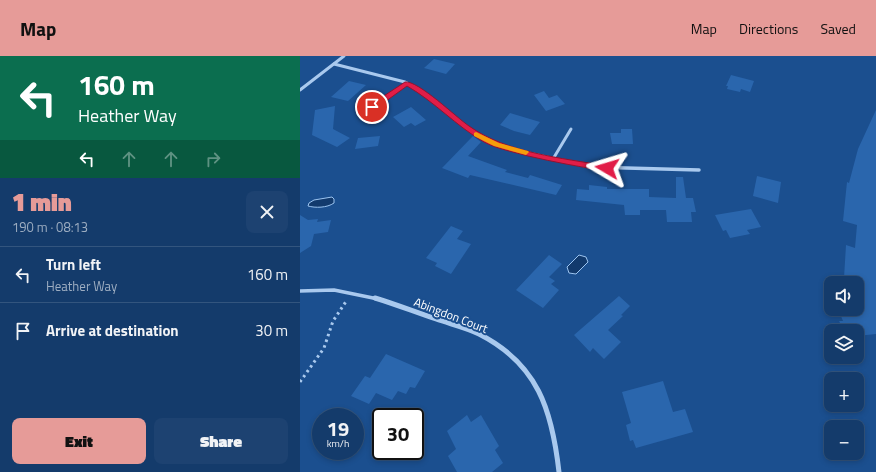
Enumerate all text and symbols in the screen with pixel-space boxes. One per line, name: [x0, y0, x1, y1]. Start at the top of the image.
text: Map: [20, 14, 56, 43]
text: Map: [691, 18, 717, 39]
text: Directions: [739, 18, 798, 39]
text: Saved: [820, 18, 856, 39]
text: 160 m: [78, 63, 155, 106]
icon: left: [12, 72, 64, 124]
pin: [355, 90, 389, 124]
icon: arrive: [361, 96, 383, 118]
text: Heather Way: [78, 102, 177, 129]
position arrow: [586, 147, 628, 189]
icon: left: [76, 148, 98, 170]
icon: ahead: [118, 148, 140, 170]
icon: ahead: [160, 148, 182, 170]
icon: right: [202, 148, 224, 170]
text: 1 min: [12, 184, 72, 220]
button: close: [246, 191, 288, 233]
text: 190 m · 08:13: [12, 217, 88, 237]
text: Turn left: [46, 253, 101, 276]
text: 160 m: [247, 263, 288, 286]
icon: left: [12, 264, 34, 286]
text: Heather Way: [46, 276, 117, 296]
map controls: [824, 276, 864, 460]
button: sound: [824, 276, 864, 316]
street label: Abingdon Court: [411, 292, 492, 338]
text: Arrive at destination: [46, 319, 179, 342]
text: 30 m: [255, 319, 288, 342]
icon: arrive: [12, 320, 34, 342]
button: layers: [824, 324, 864, 364]
button: +: [824, 372, 864, 412]
speed limit sign: 30: [372, 408, 424, 460]
text: 19: [327, 413, 349, 444]
button: Exit: [12, 418, 146, 464]
button: Share: [154, 418, 288, 464]
button: −: [824, 420, 864, 460]
text: km/h: [327, 436, 349, 451]

